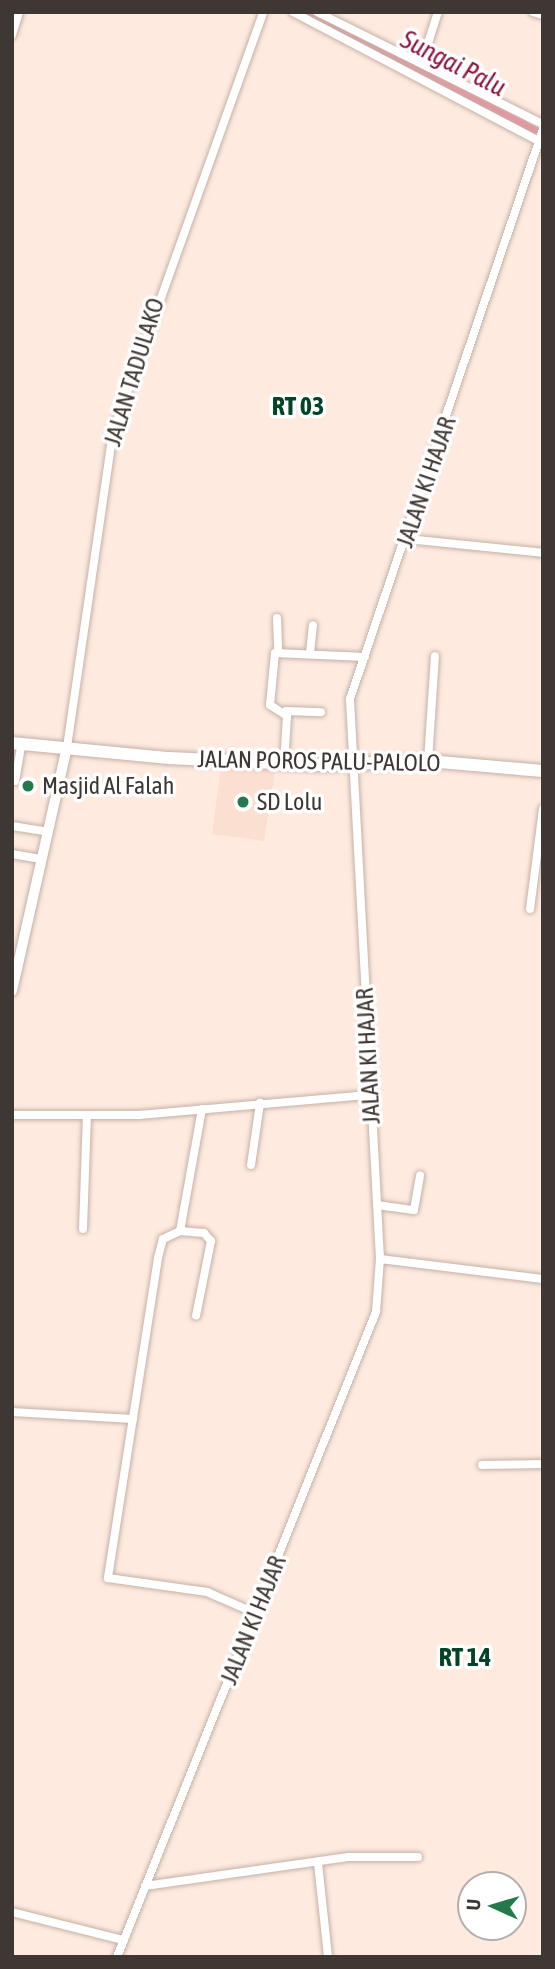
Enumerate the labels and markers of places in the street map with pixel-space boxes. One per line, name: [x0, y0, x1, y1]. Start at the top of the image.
place label: Masjid Al Falah: [42, 772, 174, 800]
marker: Masjid Al Falah: [20, 778, 36, 794]
place label: SD Lolu: [257, 788, 322, 816]
marker: SD Lolu: [235, 794, 251, 810]

